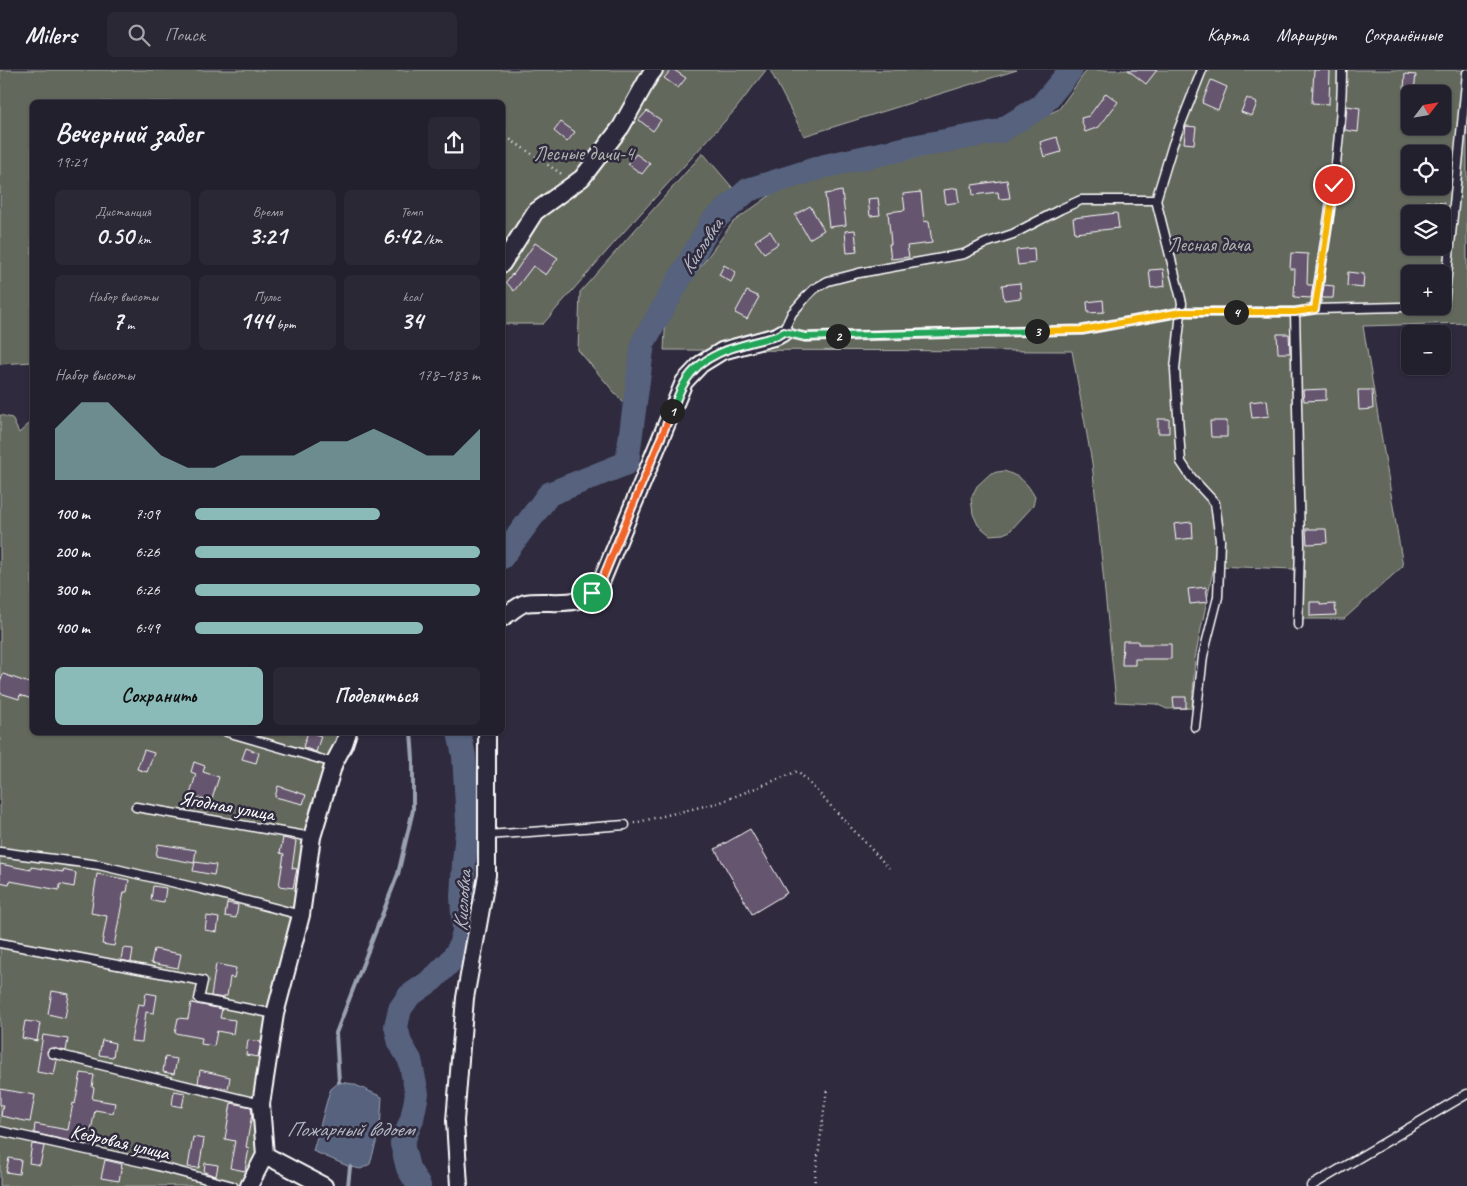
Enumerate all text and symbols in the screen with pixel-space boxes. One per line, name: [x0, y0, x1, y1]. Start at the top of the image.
search box: [107, 12, 457, 57]
text: Milers: [25, 20, 77, 50]
icon: search: [125, 21, 153, 49]
text: Поиск: [165, 23, 205, 47]
text: Карта: [1207, 24, 1248, 46]
text: Маршрут: [1276, 24, 1336, 46]
text: Сохранённые: [1364, 24, 1442, 46]
north arrow: [1401, 85, 1451, 135]
map controls: [1401, 85, 1451, 375]
text: Вечерний забег: [55, 115, 202, 150]
button: share: [428, 117, 480, 169]
park label: Лесные дачи-4: [534, 141, 636, 166]
button: locate: [1401, 145, 1451, 195]
text: 19:21: [55, 152, 87, 172]
pin: [1313, 164, 1355, 206]
icon: check: [1320, 171, 1348, 199]
text: Дистанция: [95, 203, 151, 220]
text: Время: [253, 203, 282, 220]
text: Темп: [401, 203, 423, 220]
button: layers: [1401, 205, 1451, 255]
water label: Кисловка: [674, 211, 730, 279]
text: 0.50: [95, 220, 134, 252]
text: 3:21: [248, 220, 287, 252]
text: 6:42: [381, 220, 421, 252]
text: km: [134, 231, 151, 248]
text: /km: [421, 231, 442, 248]
park label: Лесная дача: [1168, 232, 1252, 257]
button: +: [1401, 265, 1451, 315]
text: Набор высоты: [88, 288, 158, 305]
text: Пульс: [254, 288, 281, 305]
text: kcal: [403, 288, 421, 305]
pin: 4: [1224, 300, 1248, 324]
text: 4: [1233, 304, 1240, 321]
text: 7: [112, 305, 123, 337]
text: 144: [239, 305, 273, 337]
text: 34: [401, 305, 423, 337]
text: m: [123, 316, 134, 333]
text: bpm: [273, 316, 296, 333]
pin: 3: [1024, 318, 1050, 344]
text: 3: [1034, 323, 1041, 340]
pin: 2: [826, 324, 850, 348]
button: −: [1401, 325, 1451, 375]
text: 2: [835, 328, 842, 345]
text: Набор высоты: [55, 365, 134, 385]
text: 178–183 m: [417, 365, 480, 385]
pin: 1: [660, 398, 684, 424]
text: 1: [669, 403, 676, 420]
text: 100 m: [55, 504, 90, 524]
text: 7:09: [135, 504, 160, 524]
text: 200 m: [55, 542, 90, 562]
text: 6:26: [135, 542, 160, 562]
pin: [571, 572, 613, 614]
icon: arrive: [578, 579, 606, 607]
text: 300 m: [55, 580, 90, 600]
text: 6:26: [135, 580, 160, 600]
text: 400 m: [55, 618, 90, 638]
text: 6:49: [135, 618, 160, 638]
button: Сохранить: [55, 667, 263, 725]
button: Поделиться: [273, 667, 480, 725]
street label: Ягодная улица: [178, 785, 278, 827]
water label: Кисловка: [447, 867, 477, 932]
water label: Пожарный водоем: [287, 1116, 416, 1142]
street label: Кедровая улица: [68, 1118, 173, 1166]

